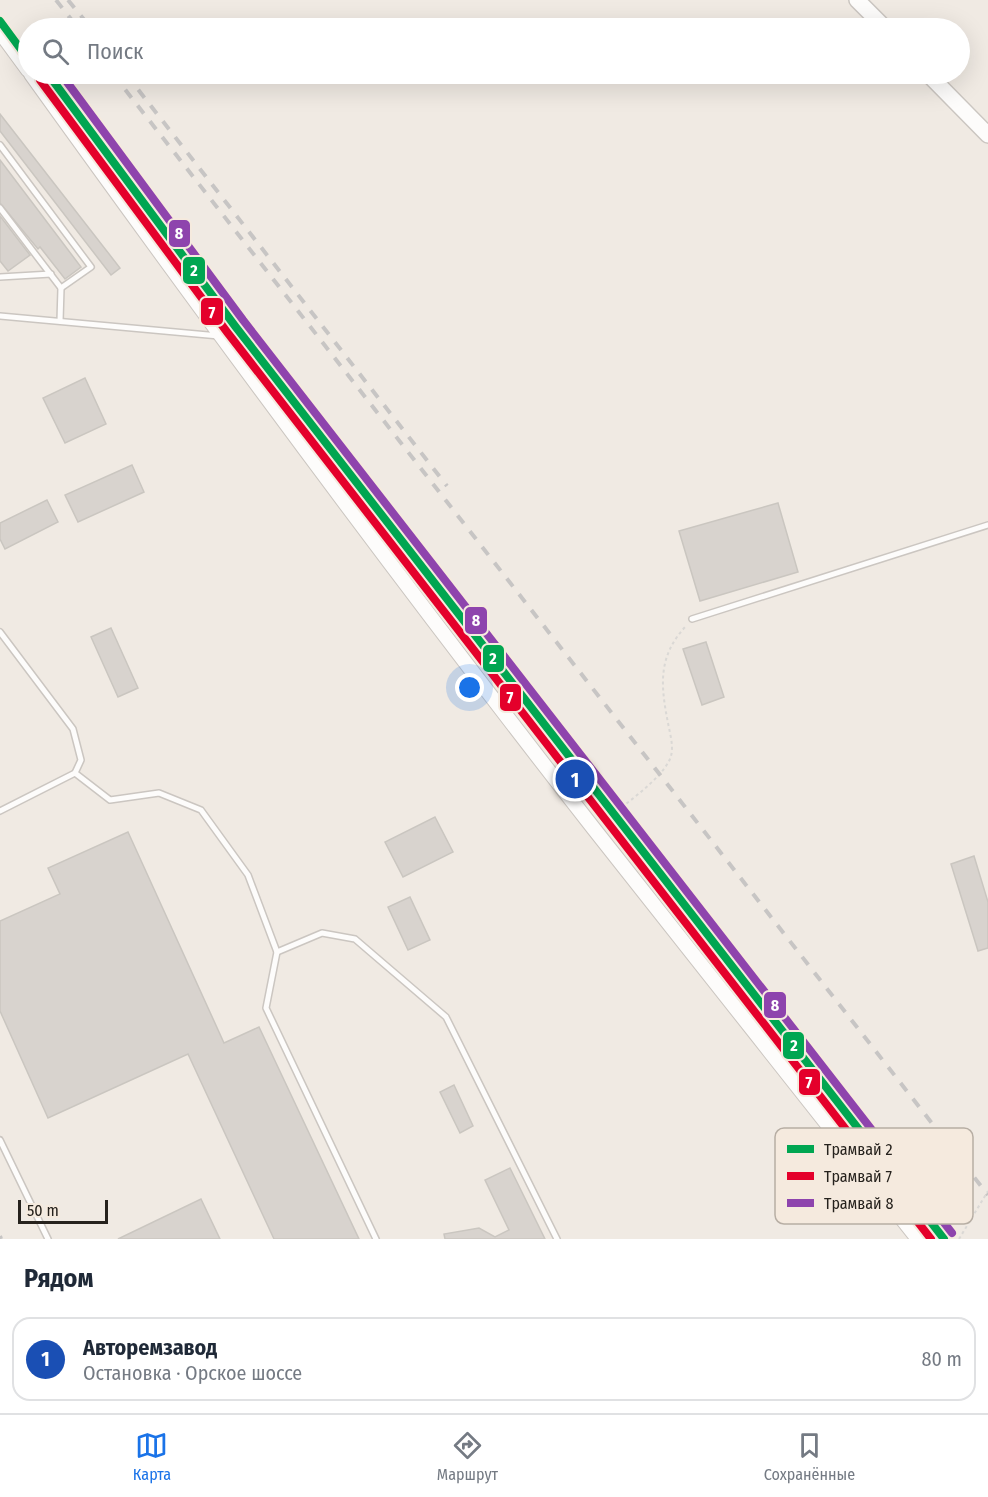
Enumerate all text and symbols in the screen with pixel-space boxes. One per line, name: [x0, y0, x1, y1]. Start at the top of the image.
search box: [18, 18, 970, 84]
icon: search: [39, 35, 72, 68]
text: Поиск: [87, 38, 143, 65]
line badge: 8: [168, 219, 191, 248]
text: 8: [175, 224, 184, 243]
line badge: 2: [182, 256, 206, 285]
text: 2: [189, 261, 198, 280]
line badge: 7: [200, 297, 224, 326]
text: 7: [209, 303, 216, 322]
line badge: 8: [464, 606, 488, 635]
text: 8: [472, 611, 481, 630]
line badge: 2: [482, 644, 505, 673]
text: 2: [488, 649, 497, 668]
your location: [455, 673, 484, 702]
line badge: 7: [499, 683, 522, 712]
text: 7: [507, 688, 514, 707]
pin: 1: [556, 756, 594, 802]
line badge: 8: [763, 991, 787, 1019]
text: 8: [771, 996, 780, 1015]
line badge: 2: [782, 1031, 805, 1060]
text: 2: [789, 1036, 798, 1055]
line badge: 7: [798, 1068, 821, 1096]
text: 7: [806, 1073, 813, 1092]
legend: [775, 1128, 973, 1224]
text: Трамвай 2: [824, 1140, 892, 1159]
text: Трамвай 7: [824, 1167, 892, 1186]
text: Трамвай 8: [824, 1194, 893, 1213]
scale bar: [18, 1197, 108, 1224]
text: 50 m: [27, 1201, 59, 1220]
text: Рядом: [24, 1263, 93, 1294]
text: Авторемзавод: [83, 1334, 217, 1361]
text: 1: [41, 1347, 50, 1371]
text: 80 m: [922, 1347, 962, 1371]
text: Остановка · Орское шоссе: [83, 1361, 302, 1385]
tab: Карта: [133, 1429, 171, 1484]
tab: Маршрут: [437, 1429, 498, 1484]
tab: Сохранённые: [764, 1429, 855, 1484]

